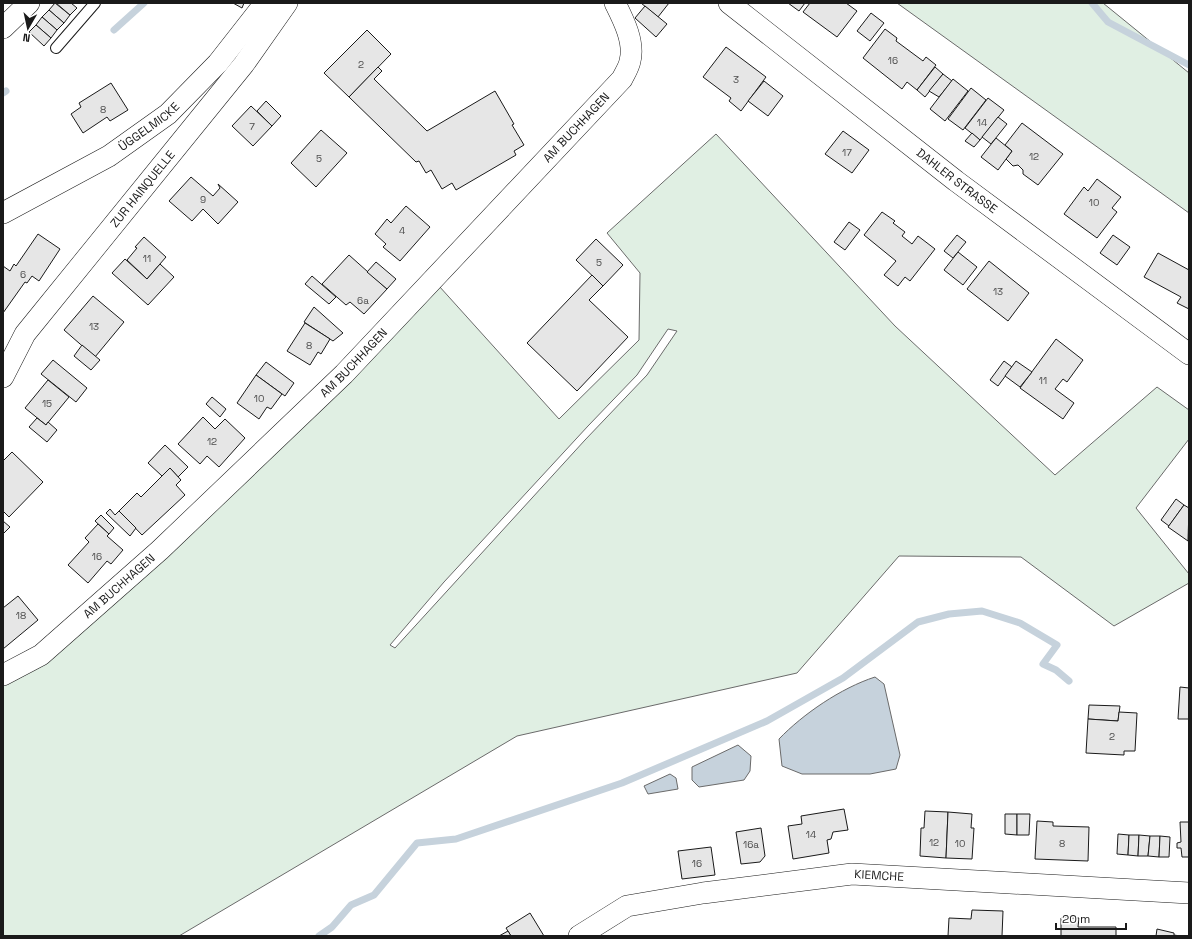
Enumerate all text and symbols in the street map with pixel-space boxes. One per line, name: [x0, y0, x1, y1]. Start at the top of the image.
north arrow: [8, 8, 48, 48]
text: N: [22, 30, 31, 45]
house number: 16: [888, 54, 898, 67]
house number: 2: [358, 58, 364, 71]
house number: 3: [733, 73, 739, 86]
street label: AM BUCHHAGEN: [539, 89, 613, 166]
street label: ÜGGELMICKE: [115, 99, 183, 155]
house number: 8: [100, 103, 106, 116]
house number: 14: [977, 116, 987, 129]
house number: 7: [249, 120, 255, 133]
street label: DAHLER STRASSE: [913, 145, 1001, 217]
house number: 17: [842, 146, 852, 159]
street label: ZUR HAINQUELLE: [107, 147, 179, 231]
house number: 12: [1029, 150, 1039, 163]
house number: 5: [316, 152, 322, 165]
house number: 9: [200, 193, 206, 206]
house number: 10: [1089, 196, 1099, 209]
house number: 4: [399, 224, 405, 237]
house number: 11: [143, 252, 151, 265]
house number: 5: [596, 256, 602, 269]
house number: 6: [20, 268, 26, 281]
house number: 13: [993, 285, 1003, 298]
house number: 6a: [357, 294, 369, 307]
house number: 13: [89, 320, 99, 333]
street label: AM BUCHHAGEN: [316, 325, 391, 401]
house number: 8: [306, 339, 312, 352]
house number: 11: [1039, 374, 1047, 387]
house number: 10: [254, 392, 264, 405]
house number: 15: [42, 397, 52, 410]
house number: 12: [207, 435, 217, 448]
street label: AM BUCHHAGEN: [80, 550, 158, 622]
house number: 16: [92, 550, 102, 563]
house number: 18: [16, 609, 26, 622]
house number: 2: [1109, 730, 1115, 743]
house number: 14: [806, 828, 816, 841]
house number: 12: [929, 836, 939, 849]
house number: 10: [955, 837, 965, 850]
house number: 8: [1059, 837, 1065, 850]
house number: 16a: [743, 838, 759, 851]
house number: 16: [692, 857, 702, 870]
street label: KIEMCHE: [854, 866, 905, 885]
scale bar: [1056, 905, 1126, 931]
text: 20 m: [1062, 911, 1090, 927]

